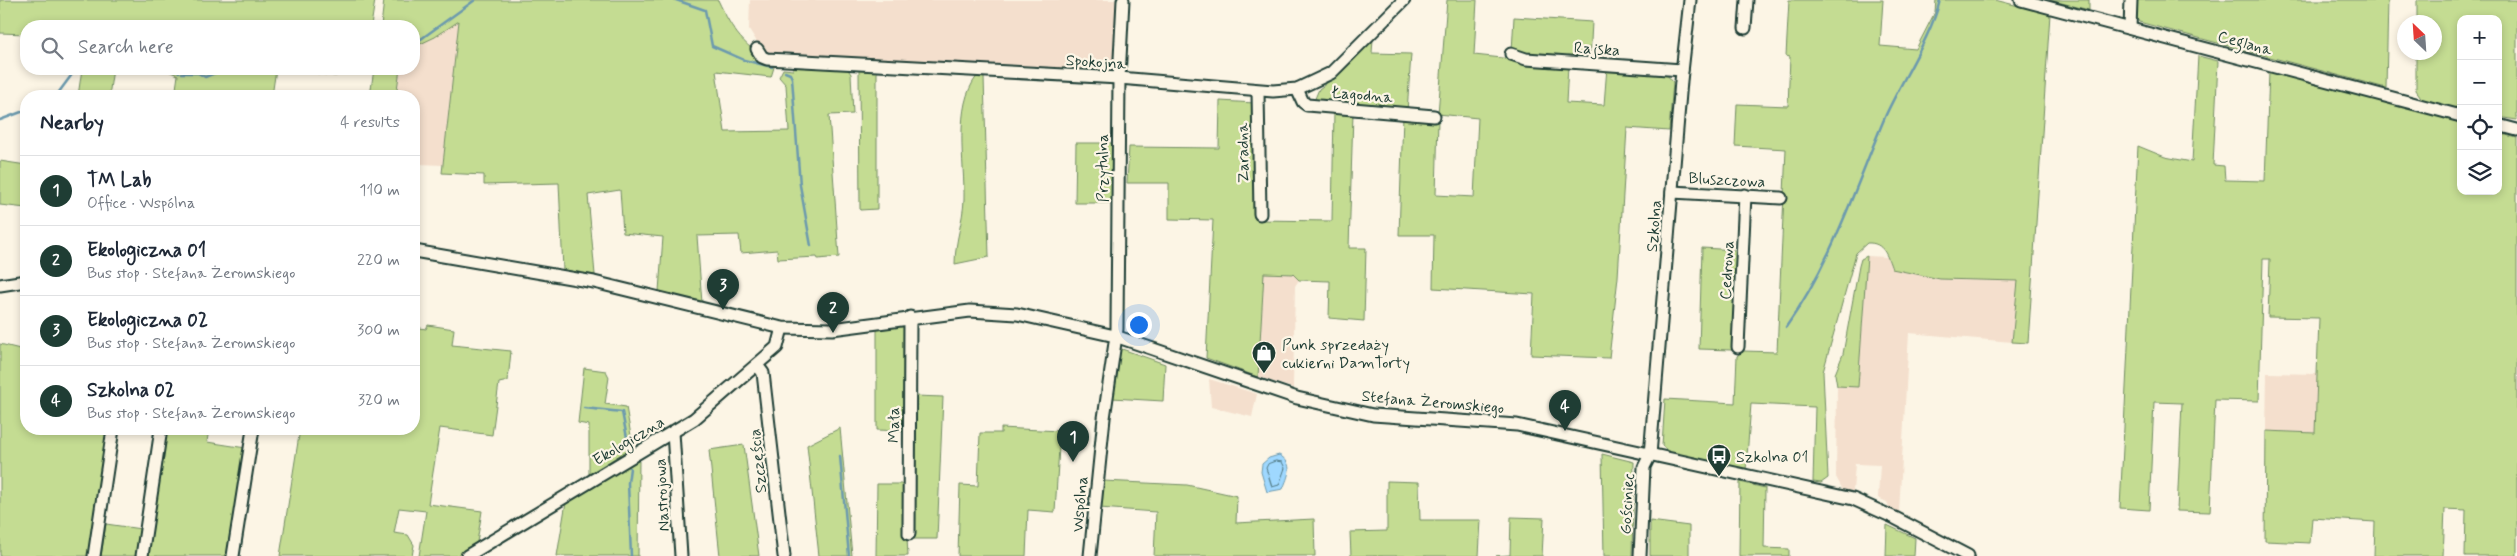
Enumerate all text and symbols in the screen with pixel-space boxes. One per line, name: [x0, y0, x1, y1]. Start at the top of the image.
north arrow: [2397, 15, 2442, 60]
map controls: [2457, 15, 2502, 195]
button: +: [2457, 15, 2502, 60]
search box: [20, 20, 420, 75]
street label: Ceglana: [2215, 26, 2274, 62]
icon: search: [38, 34, 66, 62]
text: Search here: [78, 35, 174, 60]
street label: Rajska: [1573, 37, 1621, 62]
street label: Spokojna: [1065, 50, 1127, 75]
button: −: [2457, 60, 2502, 105]
street label: Łagodna: [1330, 82, 1394, 109]
button: locate: [2457, 105, 2502, 150]
text: Nearby: [40, 109, 104, 137]
text: 4 results: [340, 112, 400, 133]
street label: Zaradna: [1232, 122, 1255, 183]
street label: Przytulna: [1093, 134, 1114, 202]
button: layers: [2457, 150, 2502, 195]
text: TM Lab: [87, 168, 151, 193]
street label: Bluszczowa: [1688, 168, 1766, 193]
text: 1: [52, 180, 60, 201]
text: 110 m: [359, 180, 400, 201]
text: Office · Wspólna: [87, 193, 195, 214]
street label: Szkolna: [1642, 199, 1667, 253]
text: Ekologiczna 01: [87, 238, 206, 263]
street label: Cedrowa: [1715, 240, 1740, 300]
text: 2: [52, 250, 60, 271]
text: 220 m: [357, 250, 400, 271]
text: Bus stop · Stefana Żeromskiego: [87, 263, 295, 284]
pin: 3: [707, 269, 739, 310]
pin: 2: [817, 292, 849, 333]
text: Ekologiczna 02: [87, 308, 208, 333]
your location: [1126, 312, 1152, 338]
text: 3: [52, 320, 60, 341]
text: 300 m: [357, 320, 400, 341]
text: Bus stop · Stefana Żeromskiego: [87, 333, 295, 354]
place label: Punk sprzedaży cukierni DamTorty: [1282, 335, 1410, 374]
shop icon: Punk sprzedaży cukierni DamTorty: [1251, 340, 1277, 374]
text: Szkolna 02: [87, 378, 175, 403]
street label: Stefana Żeromskiego: [1361, 386, 1505, 419]
text: 4: [51, 390, 61, 411]
text: 320 m: [358, 390, 400, 411]
pin: 4: [1549, 390, 1581, 431]
text: Bus stop · Stefana Żeromskiego: [87, 403, 295, 424]
street label: Mała: [884, 407, 905, 443]
street label: Ekologiczna: [589, 412, 669, 472]
pin: 1: [1057, 421, 1089, 462]
street label: Szczęścia: [745, 427, 772, 494]
bus stop icon: Szkolna 01: [1706, 443, 1732, 477]
place label: Szkolna 01: [1736, 447, 1808, 468]
street label: Nastrojowa: [650, 458, 675, 532]
street label: Gościniec: [1615, 473, 1640, 535]
street label: Wspólna: [1068, 475, 1093, 533]

